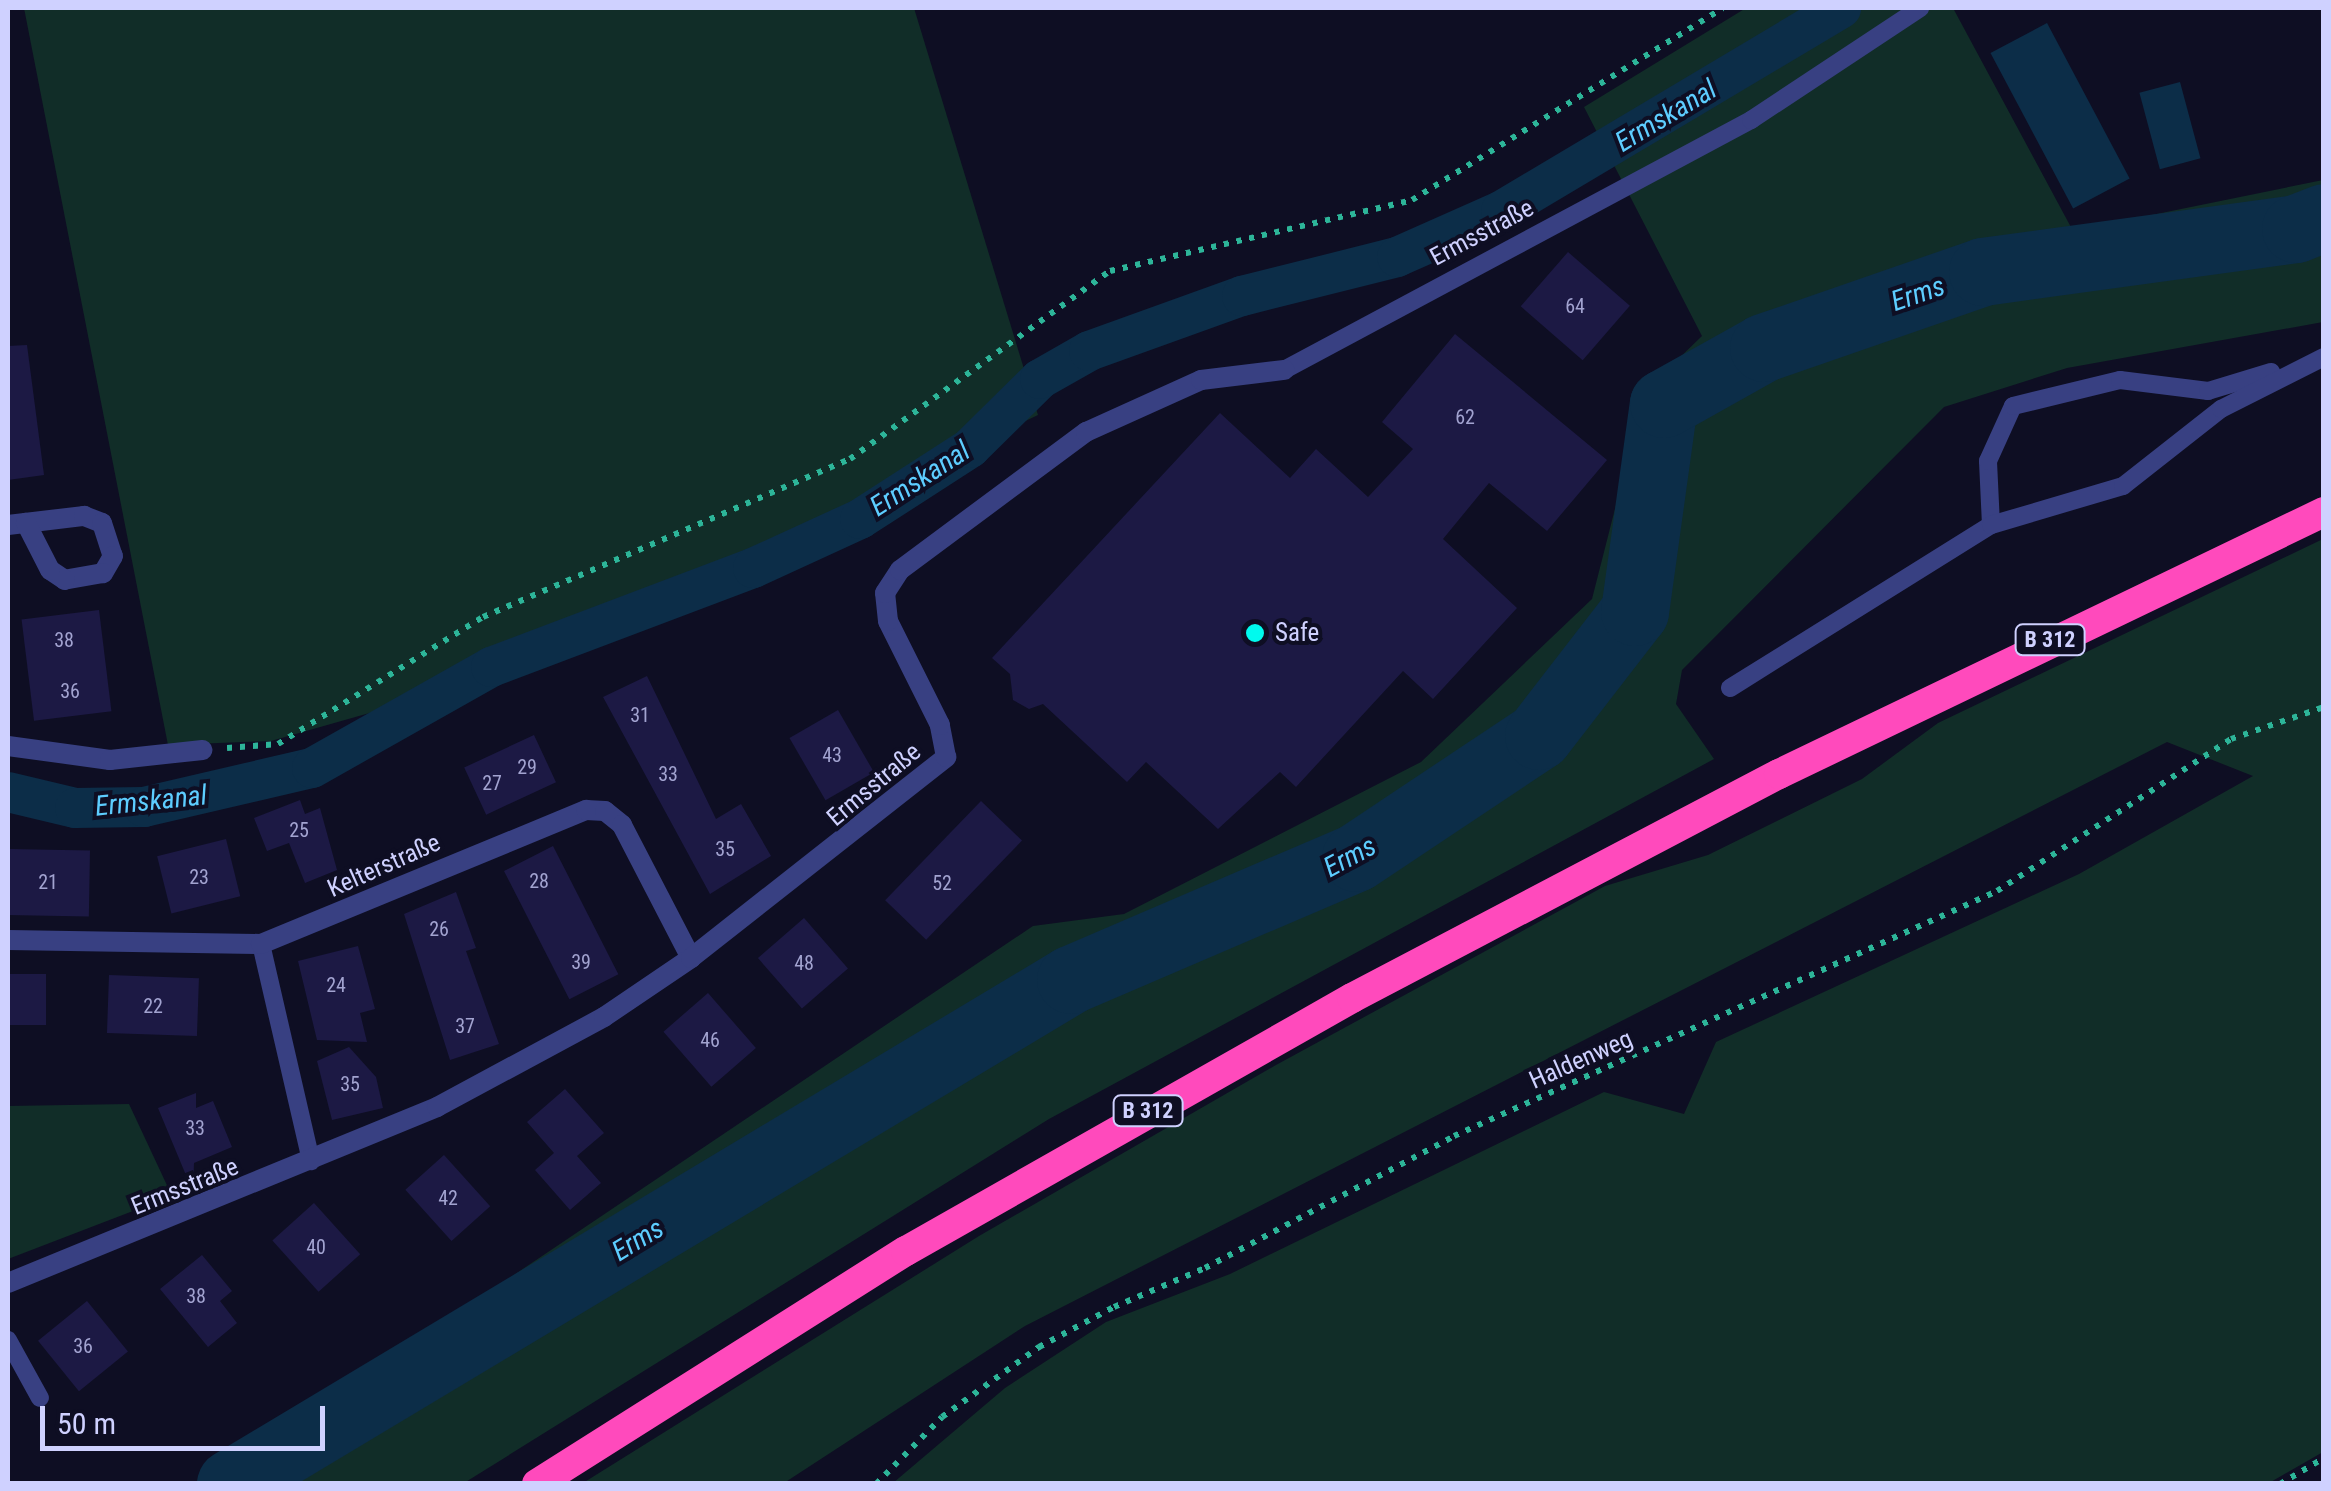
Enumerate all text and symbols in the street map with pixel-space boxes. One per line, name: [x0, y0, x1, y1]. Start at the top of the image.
water label: Ermskanal: [1609, 73, 1723, 159]
street label: Ermsstraße: [1425, 193, 1539, 273]
water label: Erms: [1887, 269, 1949, 319]
house number: 64: [1565, 294, 1585, 318]
house number: 62: [1455, 405, 1475, 429]
water label: Ermskanal: [864, 434, 976, 524]
place label: Safe: [1275, 618, 1319, 648]
marker: Safe: [1244, 622, 1266, 644]
road number: B 312: [2012, 623, 2088, 657]
house number: 38: [54, 628, 74, 652]
house number: 36: [60, 679, 80, 703]
house number: 31: [630, 703, 650, 727]
street label: Ermsstraße: [821, 737, 927, 833]
house number: 43: [822, 743, 842, 767]
house number: 29: [517, 755, 537, 779]
house number: 33: [658, 762, 678, 786]
house number: 27: [482, 771, 502, 795]
water label: Ermskanal: [93, 778, 209, 824]
house number: 25: [289, 818, 309, 842]
street label: Kelterstraße: [323, 828, 445, 904]
water label: Erms: [1318, 829, 1382, 885]
house number: 35: [715, 837, 735, 861]
house number: 23: [189, 865, 209, 889]
house number: 28: [529, 869, 549, 893]
house number: 21: [38, 870, 58, 894]
house number: 52: [932, 871, 952, 895]
house number: 26: [429, 917, 449, 941]
house number: 39: [571, 950, 591, 974]
house number: 48: [794, 951, 814, 975]
house number: 24: [326, 973, 346, 997]
house number: 22: [143, 994, 163, 1018]
house number: 37: [455, 1014, 475, 1038]
street label: Haldenweg: [1525, 1024, 1637, 1096]
house number: 46: [700, 1028, 720, 1052]
house number: 35: [340, 1072, 360, 1096]
road number: B 312: [1110, 1094, 1186, 1128]
house number: 33: [185, 1116, 205, 1140]
street label: Ermsstraße: [127, 1152, 243, 1222]
house number: 42: [438, 1186, 458, 1210]
water label: Erms: [606, 1212, 670, 1268]
house number: 40: [306, 1235, 326, 1259]
house number: 38: [186, 1284, 206, 1308]
house number: 36: [73, 1334, 93, 1358]
scale bar: [45, 1386, 330, 1448]
text: 50 m: [57, 1406, 116, 1441]

